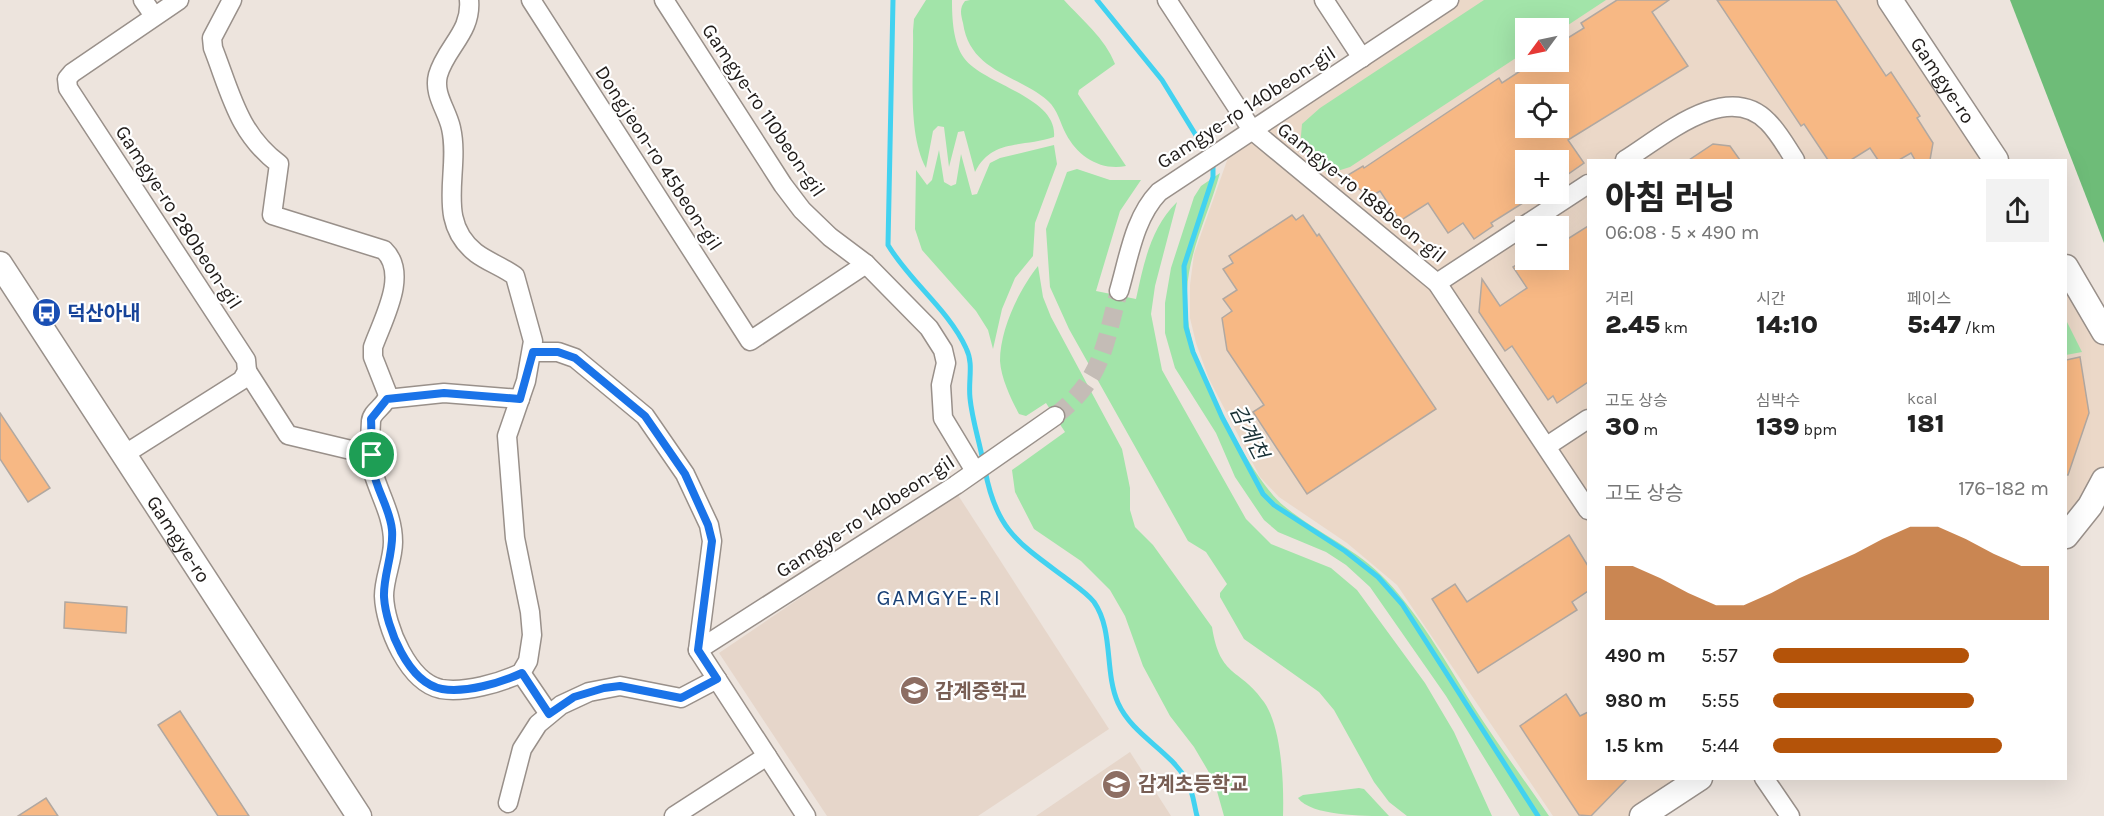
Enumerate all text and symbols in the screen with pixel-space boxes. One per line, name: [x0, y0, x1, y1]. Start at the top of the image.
north arrow: [1515, 18, 1569, 72]
map controls: [1515, 18, 1569, 270]
street label: Gamgye-ro 110beon-gil: [697, 19, 830, 201]
street label: Gamgye-ro: [1906, 33, 1980, 128]
street label: Gamgye-ro 140beon-gil: [1153, 41, 1340, 174]
street label: Dongjeon-ro 45beon-gil: [590, 62, 727, 255]
button: locate: [1515, 84, 1569, 138]
street label: Gamgye-ro 188beon-gil: [1273, 117, 1450, 267]
street label: Gamgye-ro 280beon-gil: [111, 121, 247, 313]
button: +: [1515, 150, 1569, 204]
text: 아침 러닝: [1605, 179, 1735, 217]
button: share: [1986, 179, 2049, 242]
button: −: [1515, 216, 1569, 270]
text: 06:08 · 5 × 490 m: [1605, 221, 1760, 244]
text: 거리: [1605, 289, 1634, 308]
text: 시간: [1756, 289, 1785, 308]
text: 페이스: [1907, 289, 1951, 308]
bus stop icon: 덕산아내: [30, 297, 62, 329]
place label: 덕산아내: [67, 302, 141, 325]
text: 2.45: [1605, 309, 1660, 340]
text: 14:10: [1756, 309, 1818, 340]
text: 5:47: [1907, 309, 1961, 340]
text: km: [1660, 318, 1688, 337]
text: /km: [1961, 318, 1996, 337]
text: kcal: [1907, 389, 1938, 408]
text: 고도 상승: [1605, 391, 1668, 410]
text: 심박수: [1756, 391, 1800, 410]
water label: 감계천: [1225, 401, 1274, 466]
text: 181: [1907, 408, 1945, 439]
text: 30: [1605, 411, 1640, 442]
text: 139: [1756, 411, 1800, 442]
text: m: [1640, 420, 1658, 439]
text: bpm: [1800, 420, 1837, 439]
pin: [346, 429, 397, 480]
icon: arrive: [355, 438, 388, 471]
street label: Gamgye-ro 140beon-gil: [772, 450, 959, 583]
text: 176–182 m: [1958, 477, 2049, 500]
text: 고도 상승: [1605, 482, 1683, 505]
street label: Gamgye-ro: [142, 491, 215, 587]
district label: GAMGYE-RI: [877, 585, 1001, 611]
text: 490 m: [1605, 644, 1666, 667]
text: 5:57: [1701, 644, 1738, 667]
school or university icon: 감계중학교: [898, 675, 930, 707]
place label: 감계중학교: [935, 680, 1027, 703]
text: 980 m: [1605, 689, 1667, 712]
text: 5:55: [1701, 689, 1739, 712]
text: 1.5 km: [1605, 734, 1664, 757]
text: 5:44: [1701, 734, 1739, 757]
school or university icon: 감계초등학교: [1101, 768, 1133, 800]
place label: 감계초등학교: [1138, 773, 1248, 796]

